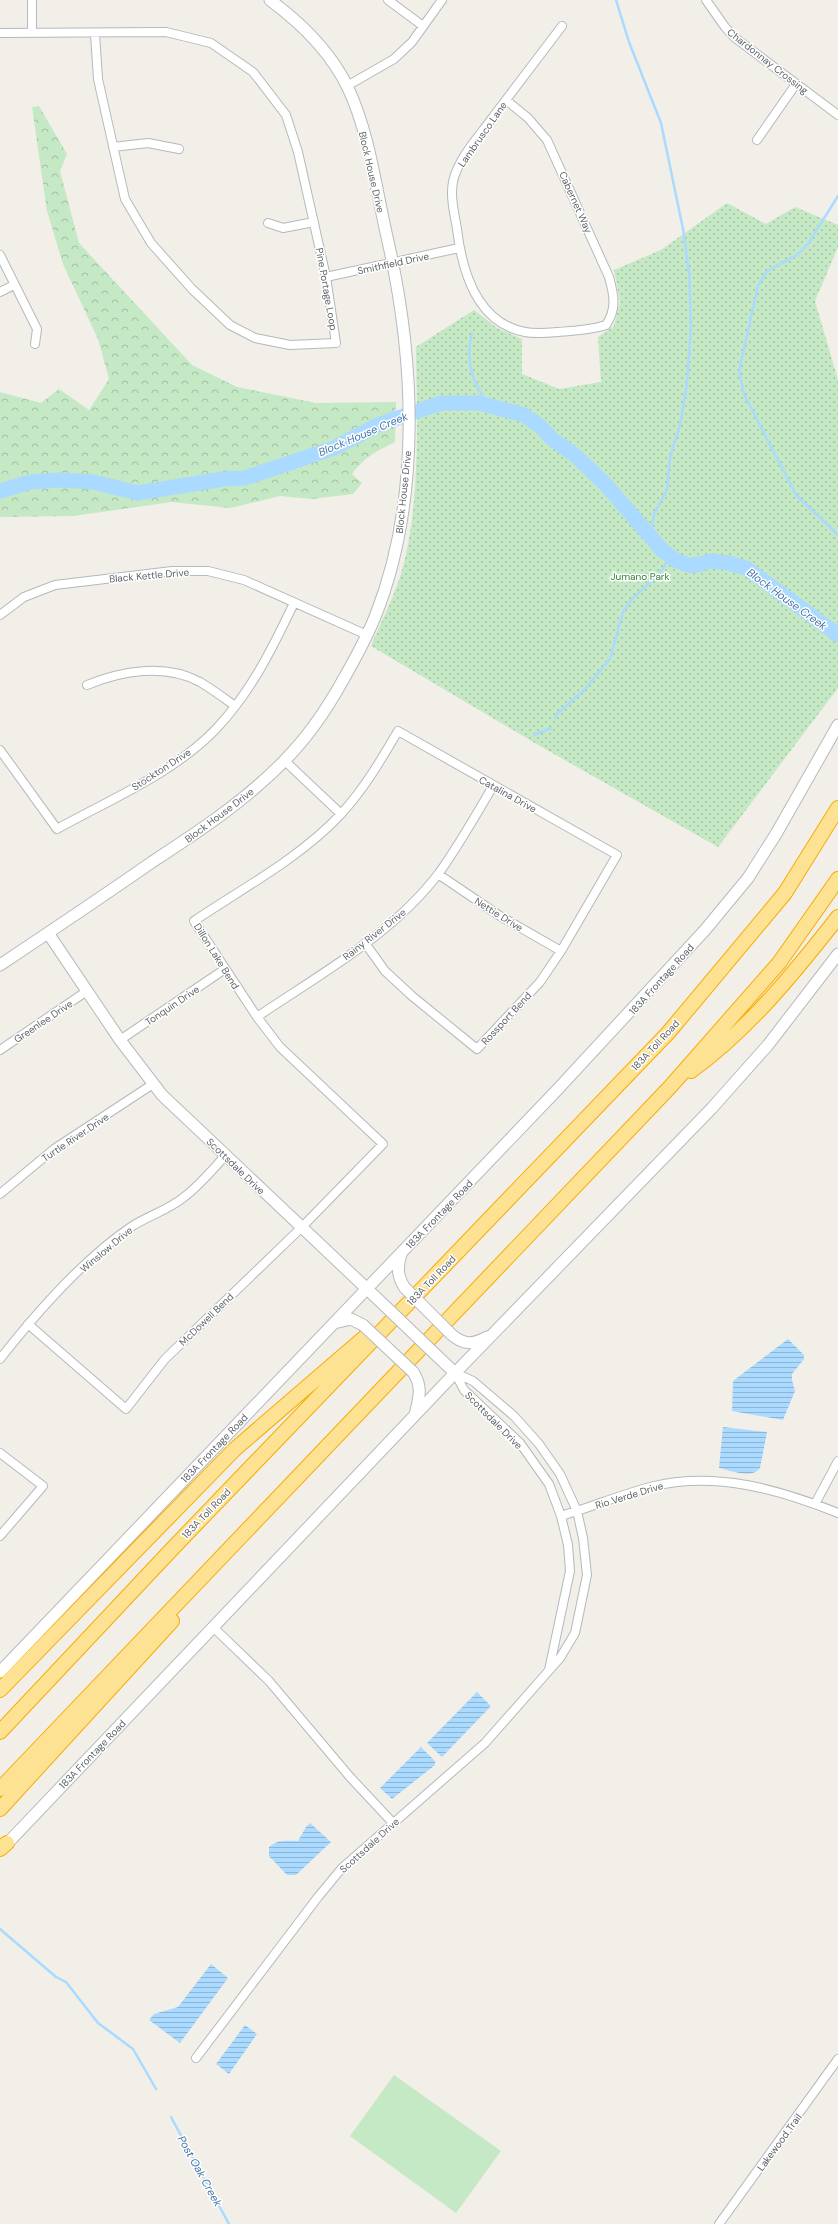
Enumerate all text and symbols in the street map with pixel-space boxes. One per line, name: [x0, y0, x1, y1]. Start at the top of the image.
street label: Chardonnay Crossing: [725, 26, 811, 97]
street label: Lambrusco Lane: [455, 99, 510, 169]
street label: Block House Drive: [356, 130, 387, 214]
street label: Cabernet Way: [556, 169, 595, 235]
street label: Pine Portage Loop: [313, 247, 340, 331]
street label: Smithfield Drive: [356, 249, 430, 277]
water label: Block House Creek: [316, 409, 410, 459]
street label: Block House Drive: [393, 450, 414, 534]
street label: Black Kettle Drive: [109, 565, 190, 585]
water label: Block House Creek: [744, 565, 830, 633]
park label: Jumano Park: [610, 570, 670, 583]
street label: Stockton Drive: [129, 745, 194, 793]
street label: Catalina Drive: [477, 773, 539, 816]
street label: Block House Drive: [182, 785, 257, 846]
street label: Nettie Drive: [472, 894, 526, 935]
street label: Rainy River Drive: [340, 906, 409, 963]
street label: Dillon Lake Bend: [191, 921, 242, 992]
street label: 183A Frontage Road: [626, 941, 697, 1017]
street label: Tonquin Drive: [143, 982, 202, 1028]
street label: Rossport Bend: [478, 989, 534, 1048]
street label: Greenlee Drive: [11, 997, 75, 1046]
street label: 183A Toll Road: [628, 1017, 682, 1074]
street label: Turtle River Drive: [39, 1110, 112, 1165]
street label: Scottsdale Drive: [204, 1135, 268, 1198]
street label: 183A Frontage Road: [403, 1177, 476, 1252]
street label: Winslow Drive: [77, 1223, 136, 1275]
street label: 183A Toll Road: [404, 1252, 459, 1308]
street label: McDowell Bend: [176, 1290, 236, 1349]
street label: Scottsdale Drive: [462, 1389, 525, 1452]
street label: 183A Frontage Road: [178, 1411, 251, 1486]
street label: Rio Verde Drive: [594, 1479, 665, 1512]
street label: 183A Toll Road: [179, 1485, 234, 1541]
street label: 183A Frontage Road: [56, 1717, 129, 1792]
street label: Scottsdale Drive: [337, 1815, 402, 1876]
street label: Lakewood Trail: [754, 2111, 805, 2174]
water label: Post Oak Creek: [175, 2133, 225, 2209]

